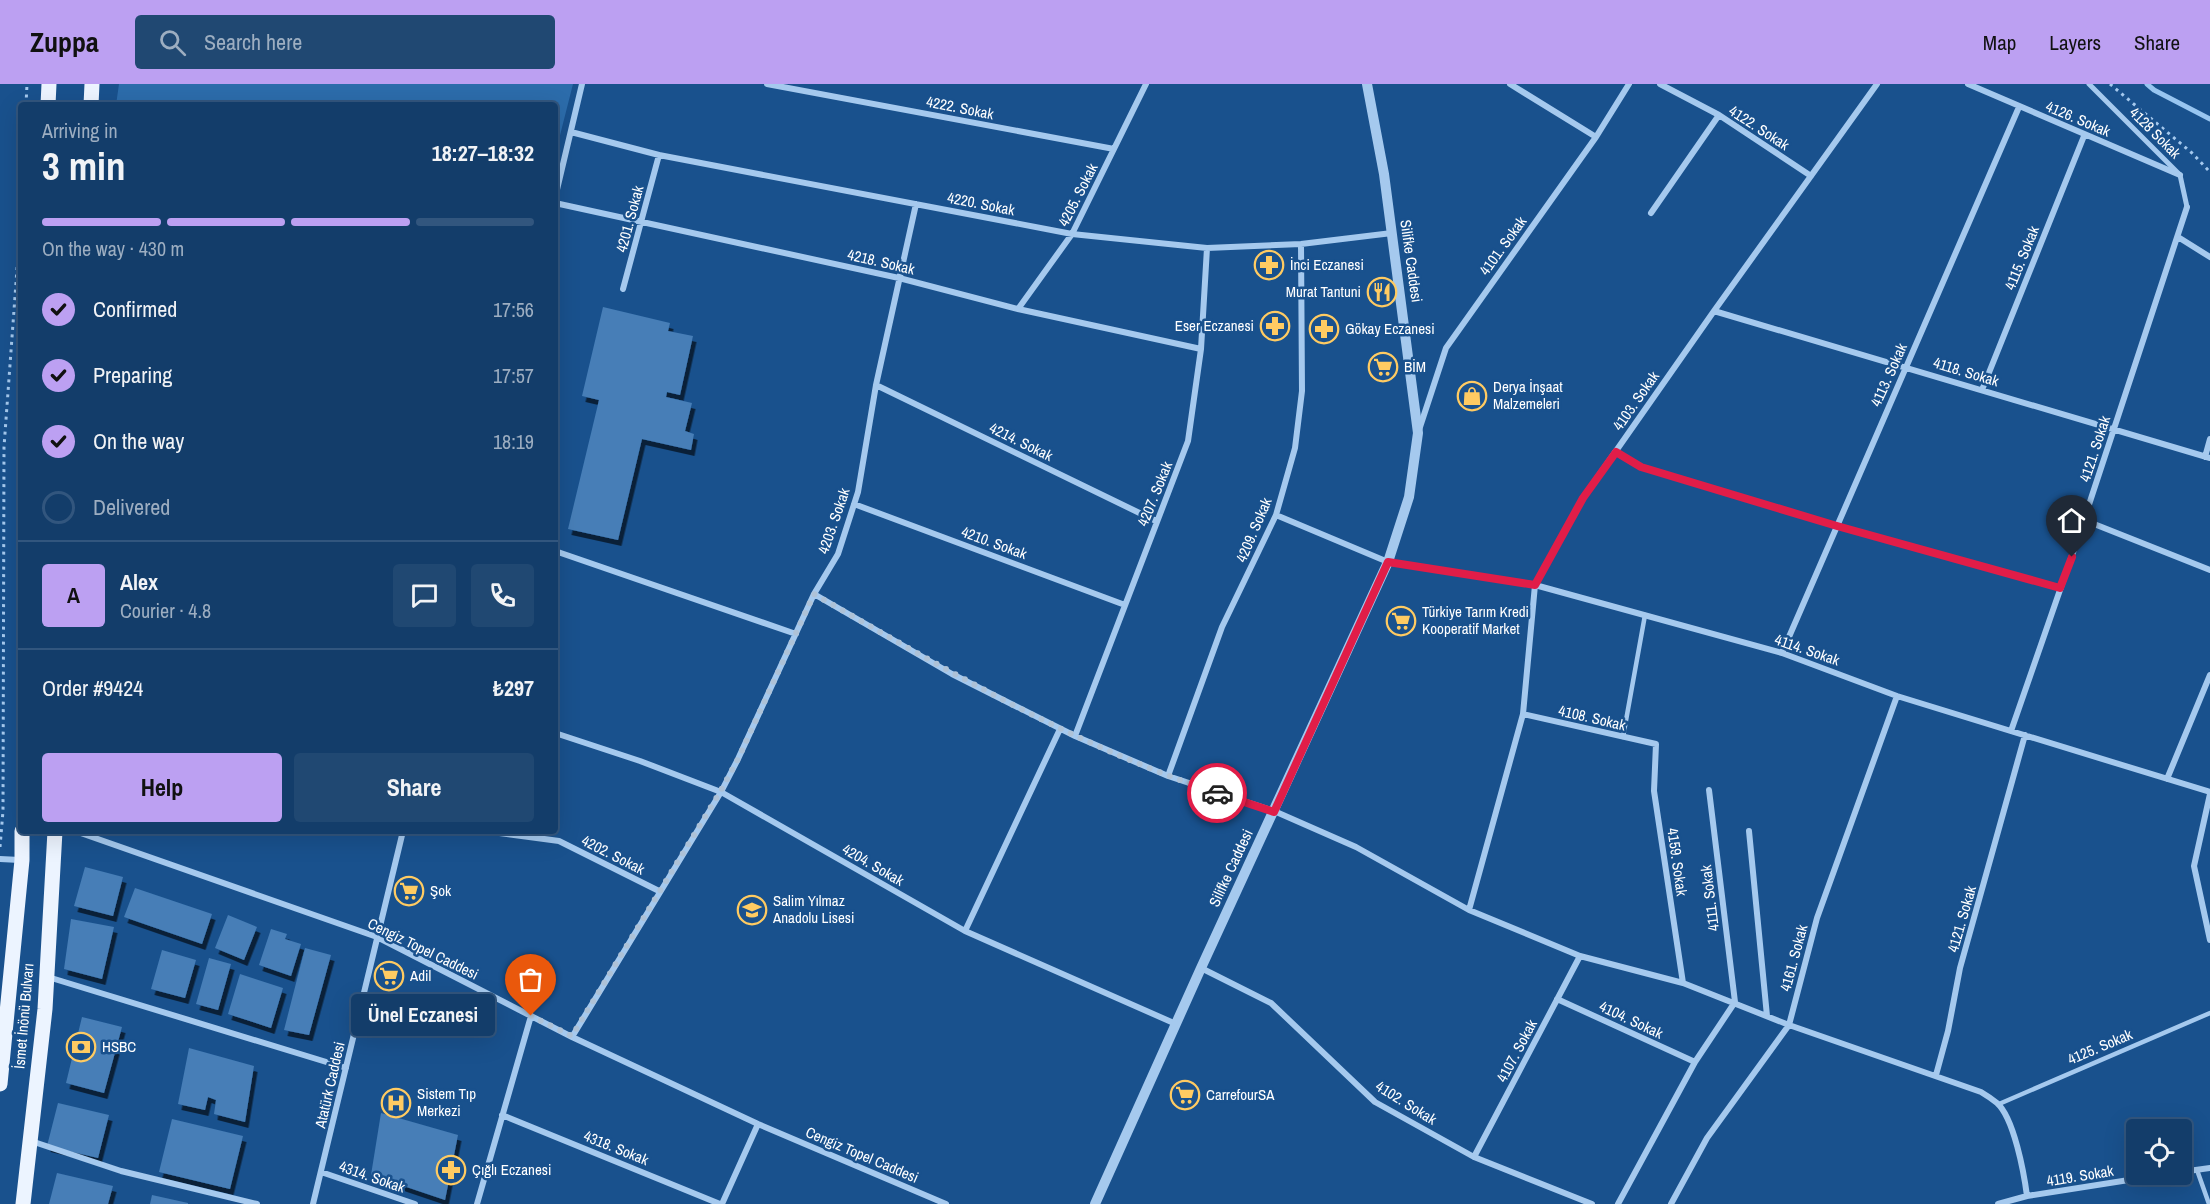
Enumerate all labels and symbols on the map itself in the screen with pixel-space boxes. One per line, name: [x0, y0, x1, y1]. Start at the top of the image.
street label: 4222. Sokak: [925, 91, 996, 125]
street label: 4126. Sokak: [2043, 96, 2115, 142]
street label: 4122. Sokak: [1725, 100, 1794, 155]
street label: 4128 Sokak: [2125, 102, 2186, 164]
street label: 4205. Sokak: [1053, 159, 1103, 230]
street label: 4201. Sokak: [611, 182, 649, 255]
street label: 4220. Sokak: [946, 187, 1017, 221]
street label: 4101. Sokak: [1474, 211, 1532, 280]
street label: Silifke Caddesi: [1395, 218, 1428, 304]
street label: 4115. Sokak: [1999, 222, 2044, 293]
street label: 4218. Sokak: [845, 244, 918, 280]
pharmacy icon: İnci Eczanesi: [1253, 249, 1285, 281]
place label: İnci Eczanesi: [1290, 254, 1364, 275]
restaurant icon: Murat Tantuni: [1366, 276, 1398, 308]
place label: Murat Tantuni: [1286, 281, 1361, 302]
pharmacy icon: Eser Eczanesi: [1259, 310, 1291, 342]
pharmacy icon: Gökay Eczanesi: [1308, 313, 1340, 345]
place label: Eser Eczanesi: [1175, 315, 1254, 336]
place label: Gökay Eczanesi: [1345, 318, 1435, 339]
street label: 4113. Sokak: [1865, 339, 1912, 410]
supermarket icon: BİM: [1367, 351, 1399, 383]
street label: 4118. Sokak: [1931, 352, 2002, 392]
place label: BİM: [1404, 356, 1426, 377]
street label: 4103. Sokak: [1607, 366, 1664, 435]
place label: Derya İnşaat Malzemeleri: [1493, 376, 1563, 414]
shop icon: Derya İnşaat Malzemeleri: [1456, 380, 1488, 412]
street label: 4121. Sokak: [2074, 412, 2115, 485]
street label: 4214. Sokak: [986, 417, 1057, 466]
street label: 4207. Sokak: [1132, 457, 1177, 529]
street label: 4203. Sokak: [812, 484, 855, 557]
street label: 4209. Sokak: [1231, 493, 1277, 565]
pin: [2046, 495, 2097, 557]
street label: 4210. Sokak: [958, 521, 1031, 564]
place label: Türkiye Tarım Kredi Kooperatif Market: [1422, 601, 1529, 639]
supermarket icon: Türkiye Tarım Kredi Kooperatif Market: [1385, 605, 1417, 637]
street label: 4114. Sokak: [1772, 629, 1843, 671]
street label: 4108. Sokak: [1556, 700, 1629, 736]
courier: [1187, 763, 1247, 823]
street label: Silifke Caddesi: [1203, 826, 1258, 910]
street label: 4159. Sokak: [1662, 827, 1693, 898]
street label: 4202. Sokak: [578, 830, 649, 880]
street label: 4204. Sokak: [838, 838, 909, 891]
street label: 4111. Sokak: [1695, 863, 1724, 932]
supermarket icon: Şok: [393, 875, 425, 907]
place label: Şok: [430, 880, 452, 901]
street label: 4121. Sokak: [1942, 882, 1981, 955]
place label: Salim Yılmaz Anadolu Lisesi: [772, 890, 854, 928]
school or university icon: Salim Yılmaz Anadolu Lisesi: [736, 894, 768, 926]
street label: Cengiz Topel Caddesi: [364, 913, 482, 984]
street label: 4161. Sokak: [1775, 921, 1813, 994]
pin: [505, 954, 556, 1016]
supermarket icon: Adil: [373, 960, 405, 992]
street label: İsmet İnönü Bulvarı: [8, 962, 39, 1070]
place label: Adil: [409, 965, 431, 986]
callout: Ünel Eczanesi: [351, 995, 495, 1037]
street label: 4104. Sokak: [1596, 996, 1667, 1044]
street label: 4107. Sokak: [1491, 1015, 1542, 1086]
street label: 4125. Sokak: [2064, 1023, 2136, 1070]
bank icon: HSBC: [65, 1031, 97, 1063]
place label: HSBC: [102, 1036, 136, 1057]
street label: Atatürk Caddesi: [309, 1040, 350, 1131]
street label: 4102. Sokak: [1372, 1076, 1442, 1130]
supermarket icon: CarrefourSA: [1169, 1079, 1201, 1111]
place label: Sistem Tıp Merkezi: [417, 1083, 476, 1121]
place label: CarrefourSA: [1206, 1084, 1275, 1105]
hospital icon: Sistem Tıp Merkezi: [380, 1087, 412, 1119]
street label: Cengiz Topel Caddesi: [802, 1121, 922, 1188]
street label: 4318. Sokak: [581, 1125, 653, 1170]
pharmacy icon: Çığlı Eczanesi: [435, 1154, 467, 1186]
street label: 4314. Sokak: [336, 1155, 409, 1198]
place label: Çığlı Eczanesi: [472, 1159, 551, 1180]
street label: 4119. Sokak: [2045, 1160, 2116, 1191]

